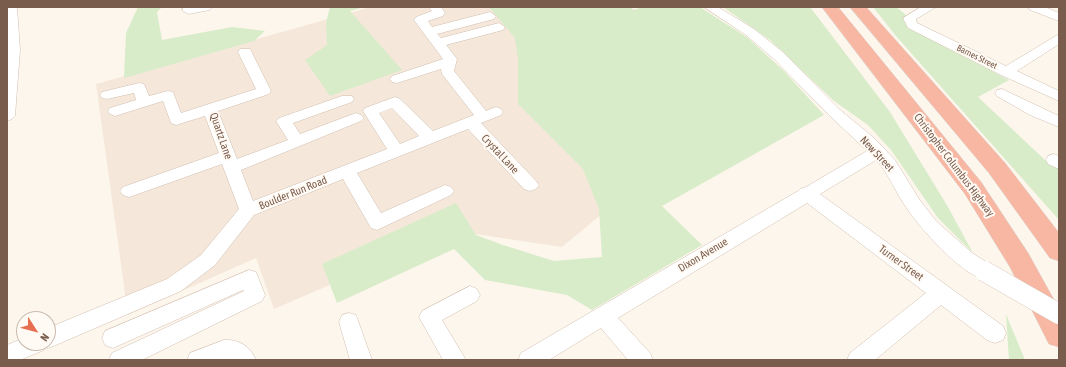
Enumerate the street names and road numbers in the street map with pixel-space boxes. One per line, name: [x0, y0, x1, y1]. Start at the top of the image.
street label: Barnes Street: [955, 43, 999, 71]
street label: Quartz Lane: [207, 111, 235, 161]
street label: Christopher Columbus Highway: [911, 111, 997, 219]
street label: Crystal Lane: [478, 132, 522, 176]
street label: New Street: [857, 134, 897, 174]
street label: Boulder Run Road: [257, 173, 329, 213]
street label: Dixon Avenue: [676, 235, 730, 275]
street label: Turner Street: [876, 242, 926, 284]

